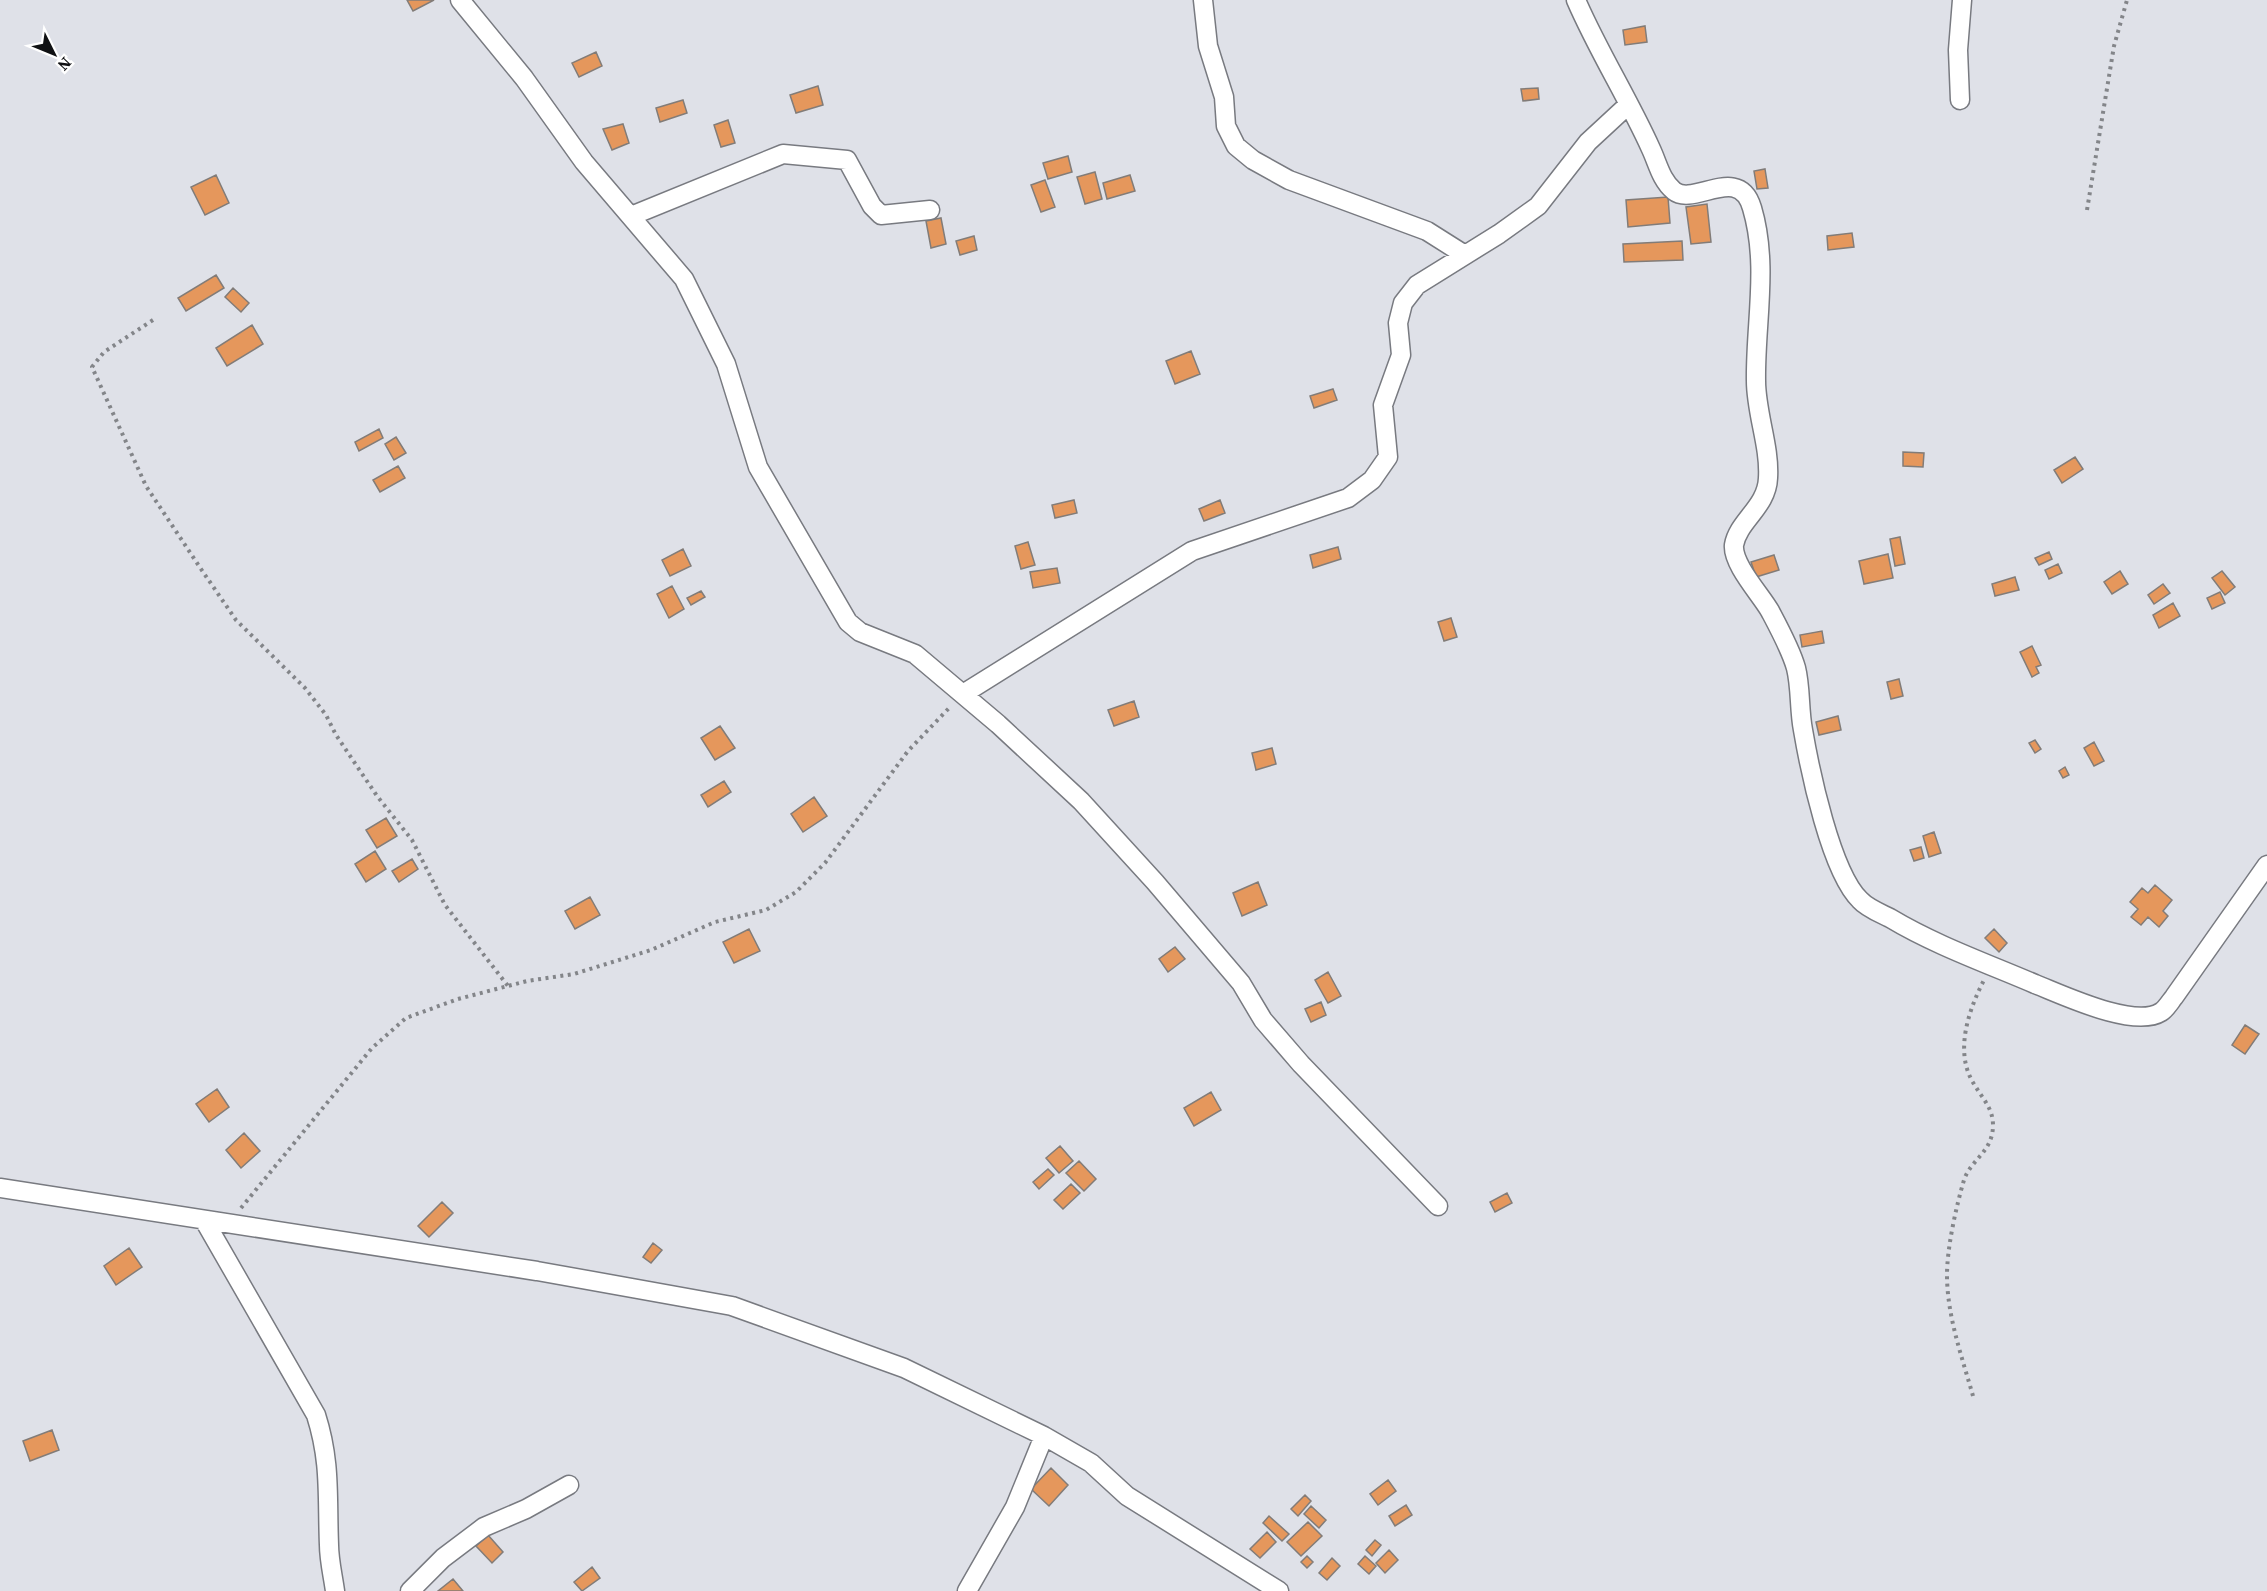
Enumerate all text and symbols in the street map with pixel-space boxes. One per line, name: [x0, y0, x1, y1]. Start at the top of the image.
north arrow: [24, 24, 84, 84]
text: N: [53, 52, 77, 76]

